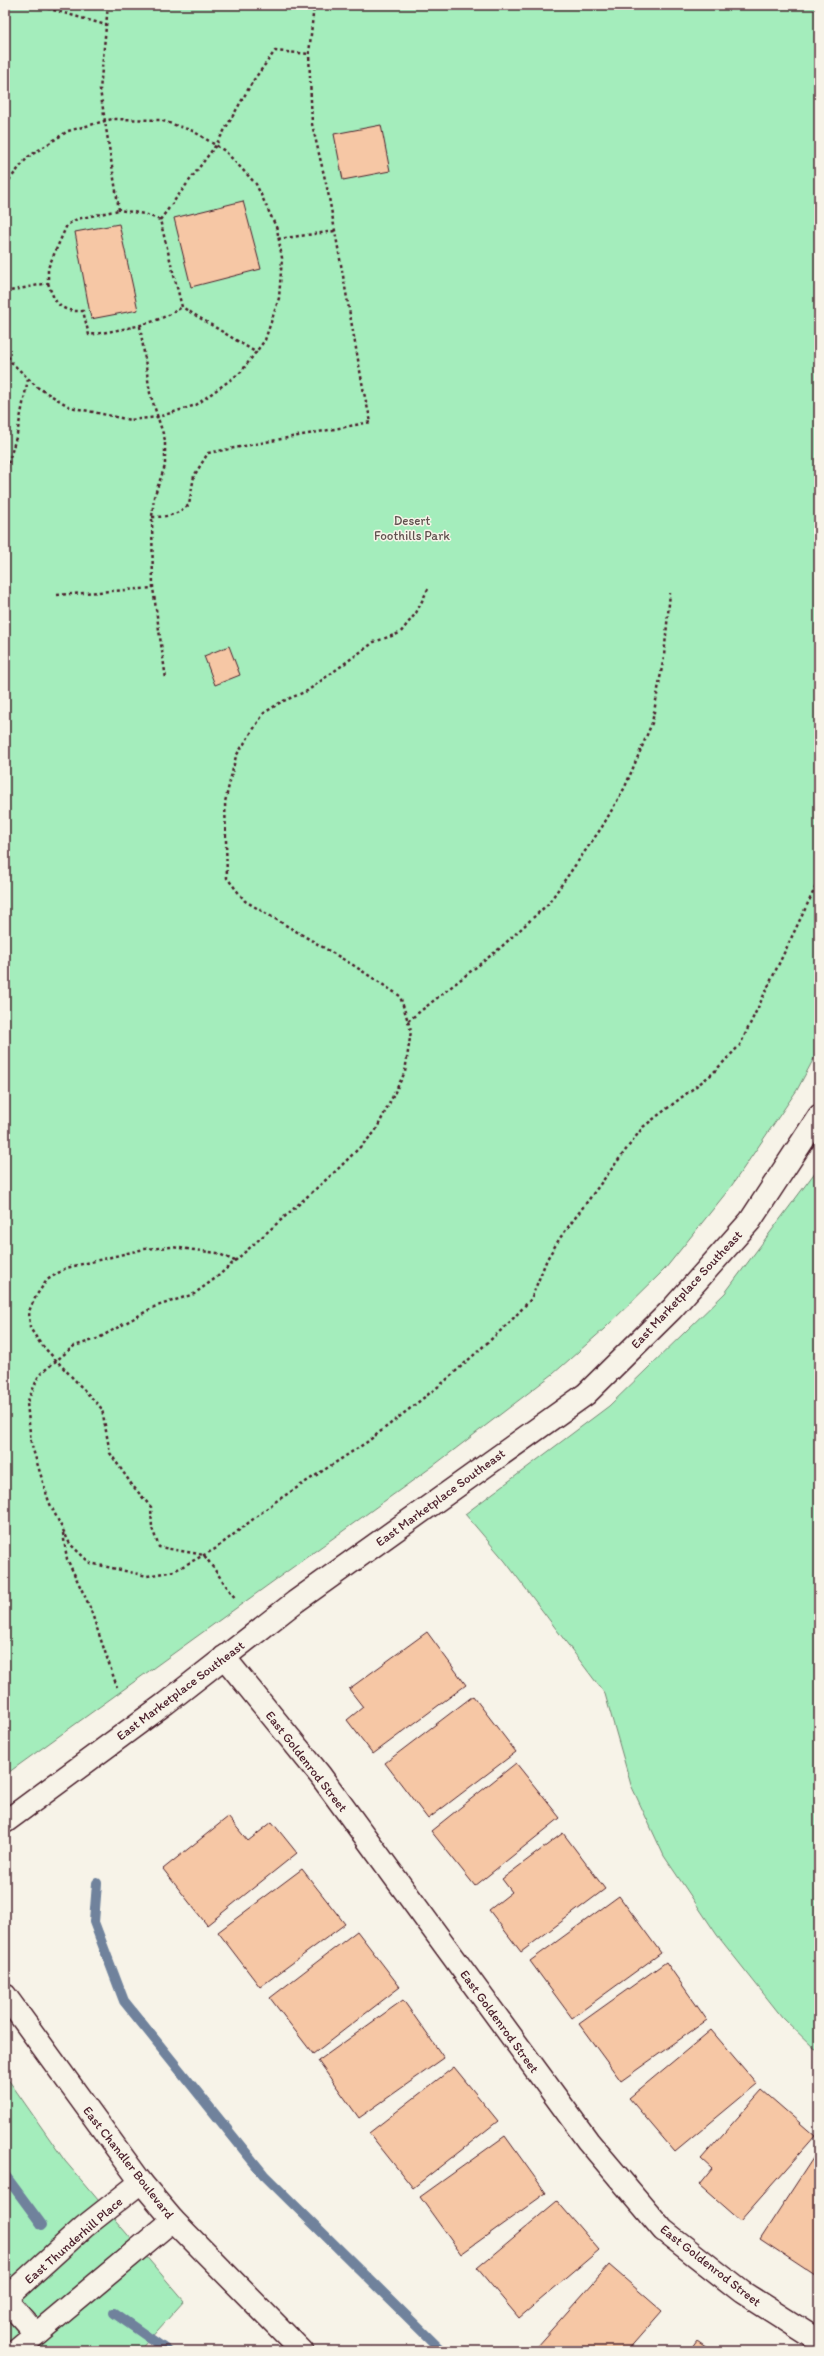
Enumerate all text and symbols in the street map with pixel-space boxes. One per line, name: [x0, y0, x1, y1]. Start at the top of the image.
park label: Desert Foothills Park: [374, 513, 450, 543]
street label: East Marketplace Southeast: [628, 1227, 745, 1352]
street label: East Marketplace Southeast: [373, 1445, 508, 1549]
street label: East Marketplace Southeast: [113, 1637, 247, 1743]
street label: East Goldenrod Street: [263, 1708, 351, 1815]
street label: East Goldenrod Street: [457, 1967, 542, 2076]
street label: East Chandler Boulevard: [80, 2103, 177, 2222]
street label: East Thunderhill Place: [21, 2194, 125, 2287]
street label: East Goldenrod Street: [657, 2221, 764, 2309]

